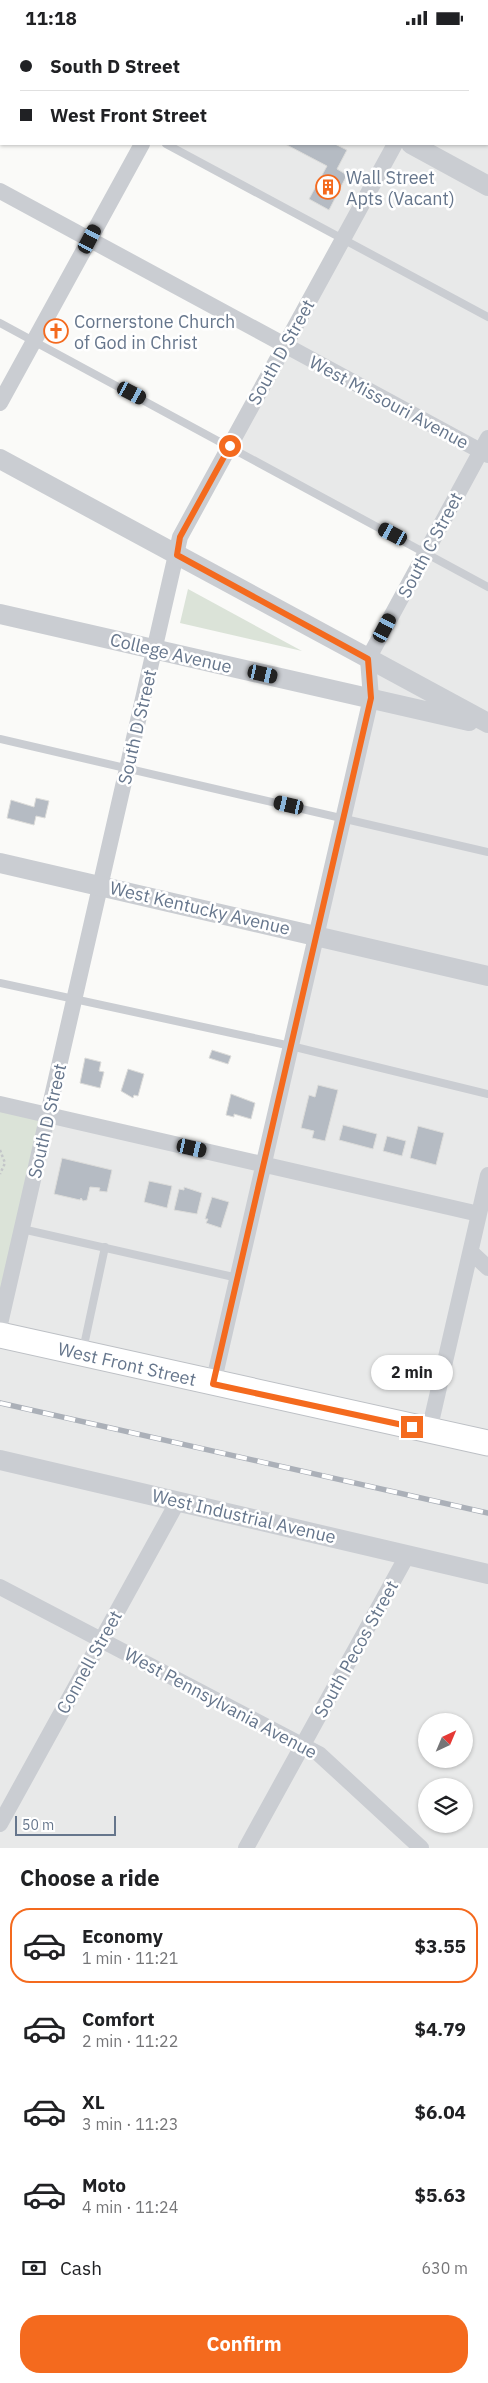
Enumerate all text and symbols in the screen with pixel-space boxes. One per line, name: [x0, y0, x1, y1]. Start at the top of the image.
text: 11:18: [25, 6, 77, 30]
text: South D Street: [50, 54, 180, 78]
text: West Front Street: [50, 103, 207, 127]
place label: Wall Street Apts (Vacant): [346, 166, 455, 210]
building icon: Wall Street Apts (Vacant): [315, 174, 341, 200]
car: [76, 222, 103, 256]
street label: South D Street: [243, 295, 319, 409]
place label: Cornerstone Church of God in Christ: [74, 310, 235, 354]
church icon: Cornerstone Church of God in Christ: [43, 318, 69, 344]
street label: West Missouri Avenue: [305, 350, 473, 454]
car: [115, 379, 148, 407]
route start: [219, 435, 241, 457]
street label: South C Street: [393, 488, 467, 602]
car: [376, 520, 409, 548]
car: [371, 611, 398, 645]
street label: College Avenue: [108, 628, 234, 678]
car: [246, 663, 279, 685]
street label: South D Street: [113, 667, 161, 787]
car: [272, 794, 305, 816]
street label: West Kentucky Avenue: [108, 876, 293, 940]
street label: South D Street: [23, 1061, 71, 1181]
car: [175, 1137, 208, 1159]
street label: West Front Street: [56, 1337, 198, 1391]
callout: 2 min: [371, 1355, 453, 1389]
text: 2 min: [391, 1362, 433, 1382]
route end: [401, 1416, 423, 1438]
street label: West Industrial Avenue: [150, 1484, 338, 1548]
street label: South Pecos Street: [309, 1576, 403, 1722]
street label: Connell Street: [51, 1606, 127, 1718]
street label: West Pennsylvania Avenue: [121, 1642, 321, 1764]
north arrow: [418, 1713, 472, 1767]
map controls: [418, 1713, 473, 1833]
button: layers: [418, 1778, 473, 1833]
scale bar: [15, 1813, 116, 1836]
text: 50 m: [22, 1816, 54, 1834]
text: Choose a ride: [20, 1863, 160, 1892]
icon: car: [22, 1923, 67, 1968]
text: Economy: [82, 1924, 163, 1948]
text: $3.55: [414, 1934, 466, 1958]
text: 1 min · 11:21: [82, 1948, 178, 1968]
icon: car: [22, 2006, 67, 2051]
text: Comfort: [82, 2007, 155, 2031]
text: $4.79: [414, 2017, 466, 2041]
text: 2 min · 11:22: [82, 2031, 178, 2051]
icon: car: [22, 2089, 67, 2134]
text: XL: [82, 2090, 105, 2114]
text: $6.04: [414, 2100, 466, 2124]
text: 3 min · 11:23: [82, 2114, 178, 2134]
icon: car: [22, 2172, 67, 2217]
text: Moto: [82, 2173, 126, 2197]
text: $5.63: [414, 2183, 466, 2207]
text: 4 min · 11:24: [82, 2197, 178, 2217]
icon: cash: [20, 2254, 48, 2282]
text: Cash: [60, 2256, 102, 2280]
text: 630 m: [421, 2258, 468, 2278]
button: Confirm: [20, 2315, 468, 2373]

